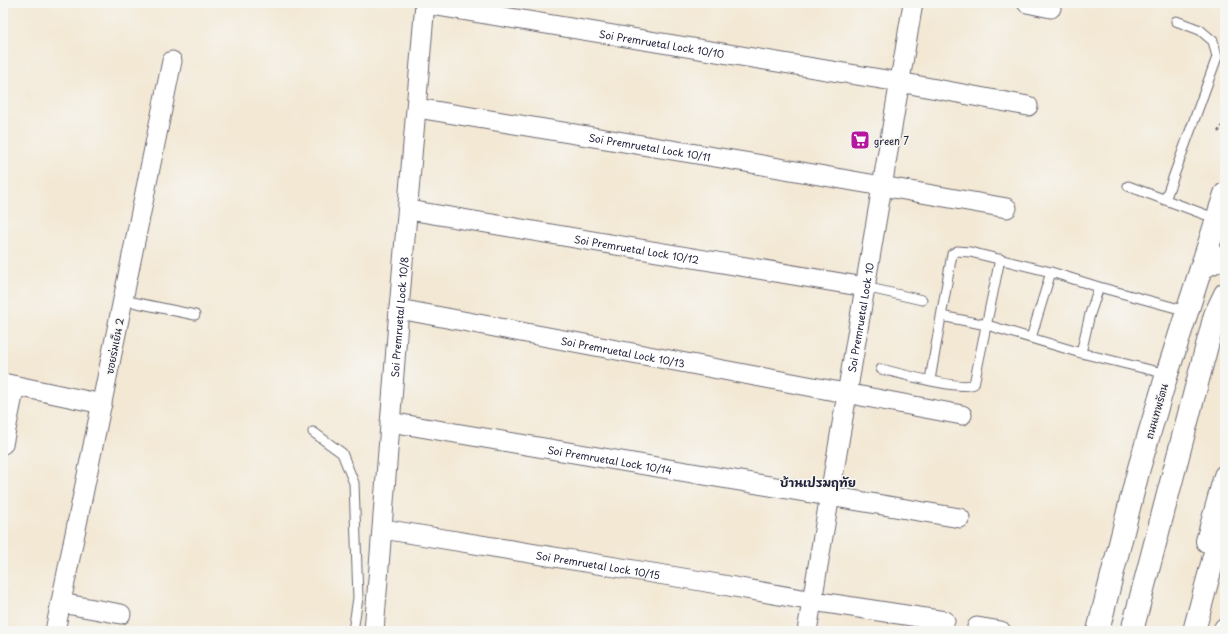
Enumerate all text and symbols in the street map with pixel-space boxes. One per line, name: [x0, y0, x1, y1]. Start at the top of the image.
street label: Soi Premruetal Lock 10/10: [598, 25, 726, 61]
street label: Soi Premruetal Lock 10/11: [588, 129, 712, 164]
supermarket icon: green 7: [849, 129, 871, 151]
place label: green 7: [874, 133, 909, 148]
street label: Soi Premruetal Lock 10/12: [573, 231, 700, 266]
street label: Soi Premruetal Lock 10/8: [386, 256, 411, 378]
street label: Soi Premruetal Lock 10: [843, 261, 877, 373]
street label: ซอยร่มเย็น 2: [101, 317, 127, 375]
street label: Soi Premruetal Lock 10/13: [560, 332, 687, 370]
street label: ถนนเทพรัตน: [1141, 381, 1171, 440]
street label: Soi Premruetal Lock 10/14: [546, 441, 674, 477]
district label: บ้านเปรมฤทัย: [780, 473, 856, 491]
street label: Soi Premruetal Lock 10/15: [535, 547, 661, 582]

